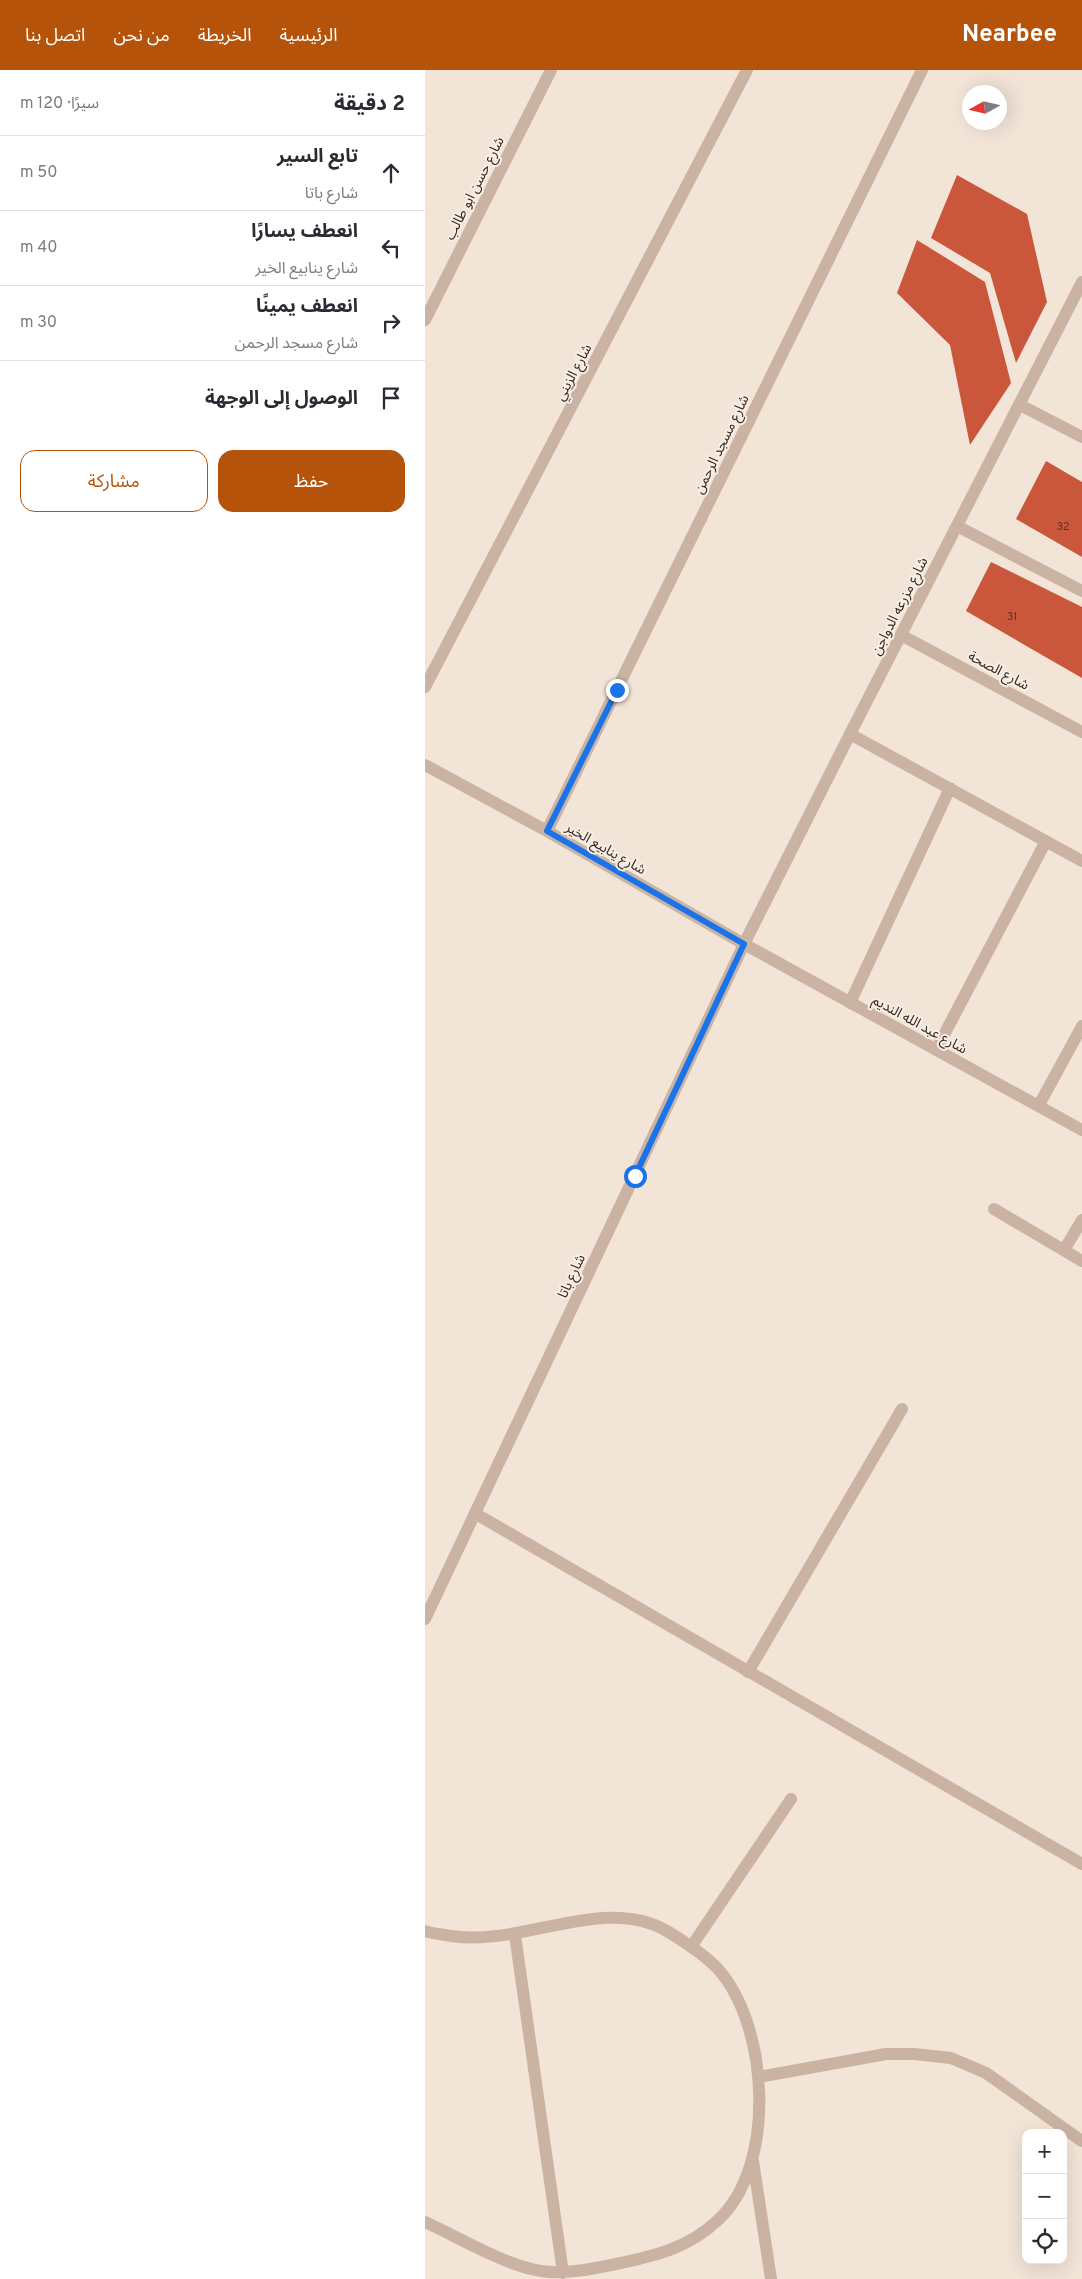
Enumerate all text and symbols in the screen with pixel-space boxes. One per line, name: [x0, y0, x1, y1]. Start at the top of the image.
text: Nearbee: [962, 20, 1057, 50]
text: اتصل بنا: [25, 25, 85, 48]
text: من نحن: [113, 25, 170, 48]
text: الخريطة: [198, 25, 252, 48]
text: الرئيسية: [280, 25, 337, 48]
north arrow: [962, 85, 1007, 130]
text: 2 دقيقة: [334, 91, 405, 118]
text: سيرًا · 120 m: [20, 94, 99, 114]
street label: شارع حسن ابو طالب: [442, 134, 510, 244]
text: تابع السير: [277, 145, 358, 169]
icon: ahead: [377, 159, 405, 187]
text: 50 m: [20, 163, 58, 183]
text: شارع باتا: [305, 184, 358, 204]
text: انعطف يسارًا: [251, 220, 358, 244]
icon: left: [377, 234, 405, 262]
text: 40 m: [20, 238, 58, 258]
text: شارع ينابيع الخير: [255, 259, 358, 279]
text: انعطف يمينًا: [256, 295, 358, 319]
icon: right: [377, 309, 405, 337]
text: 30 m: [20, 313, 57, 333]
text: شارع مسجد الرحمن: [235, 334, 358, 354]
street label: شارع الزيني: [552, 341, 597, 405]
icon: arrive: [377, 384, 405, 412]
text: الوصول إلى الوجهة: [205, 387, 358, 411]
street label: شارع مسجد الرحمن: [691, 392, 755, 497]
button: مشاركة: [20, 450, 208, 512]
button: حفظ: [218, 450, 405, 512]
house number: 32: [1056, 520, 1070, 534]
street label: شارع مزرعه الدواجن: [868, 555, 933, 659]
house number: 31: [1007, 610, 1017, 624]
street label: شارع الصحة: [964, 648, 1032, 695]
route end: [606, 679, 629, 702]
street label: شارع ينابيع الخير: [561, 819, 648, 880]
street label: شارع عبد الله النديم: [868, 992, 970, 1059]
route start: [624, 1165, 647, 1188]
street label: شارع باتا: [555, 1252, 591, 1302]
map controls: [1022, 2129, 1067, 2264]
button: +: [1022, 2129, 1067, 2174]
button: −: [1022, 2174, 1067, 2219]
button: locate: [1022, 2219, 1067, 2264]

